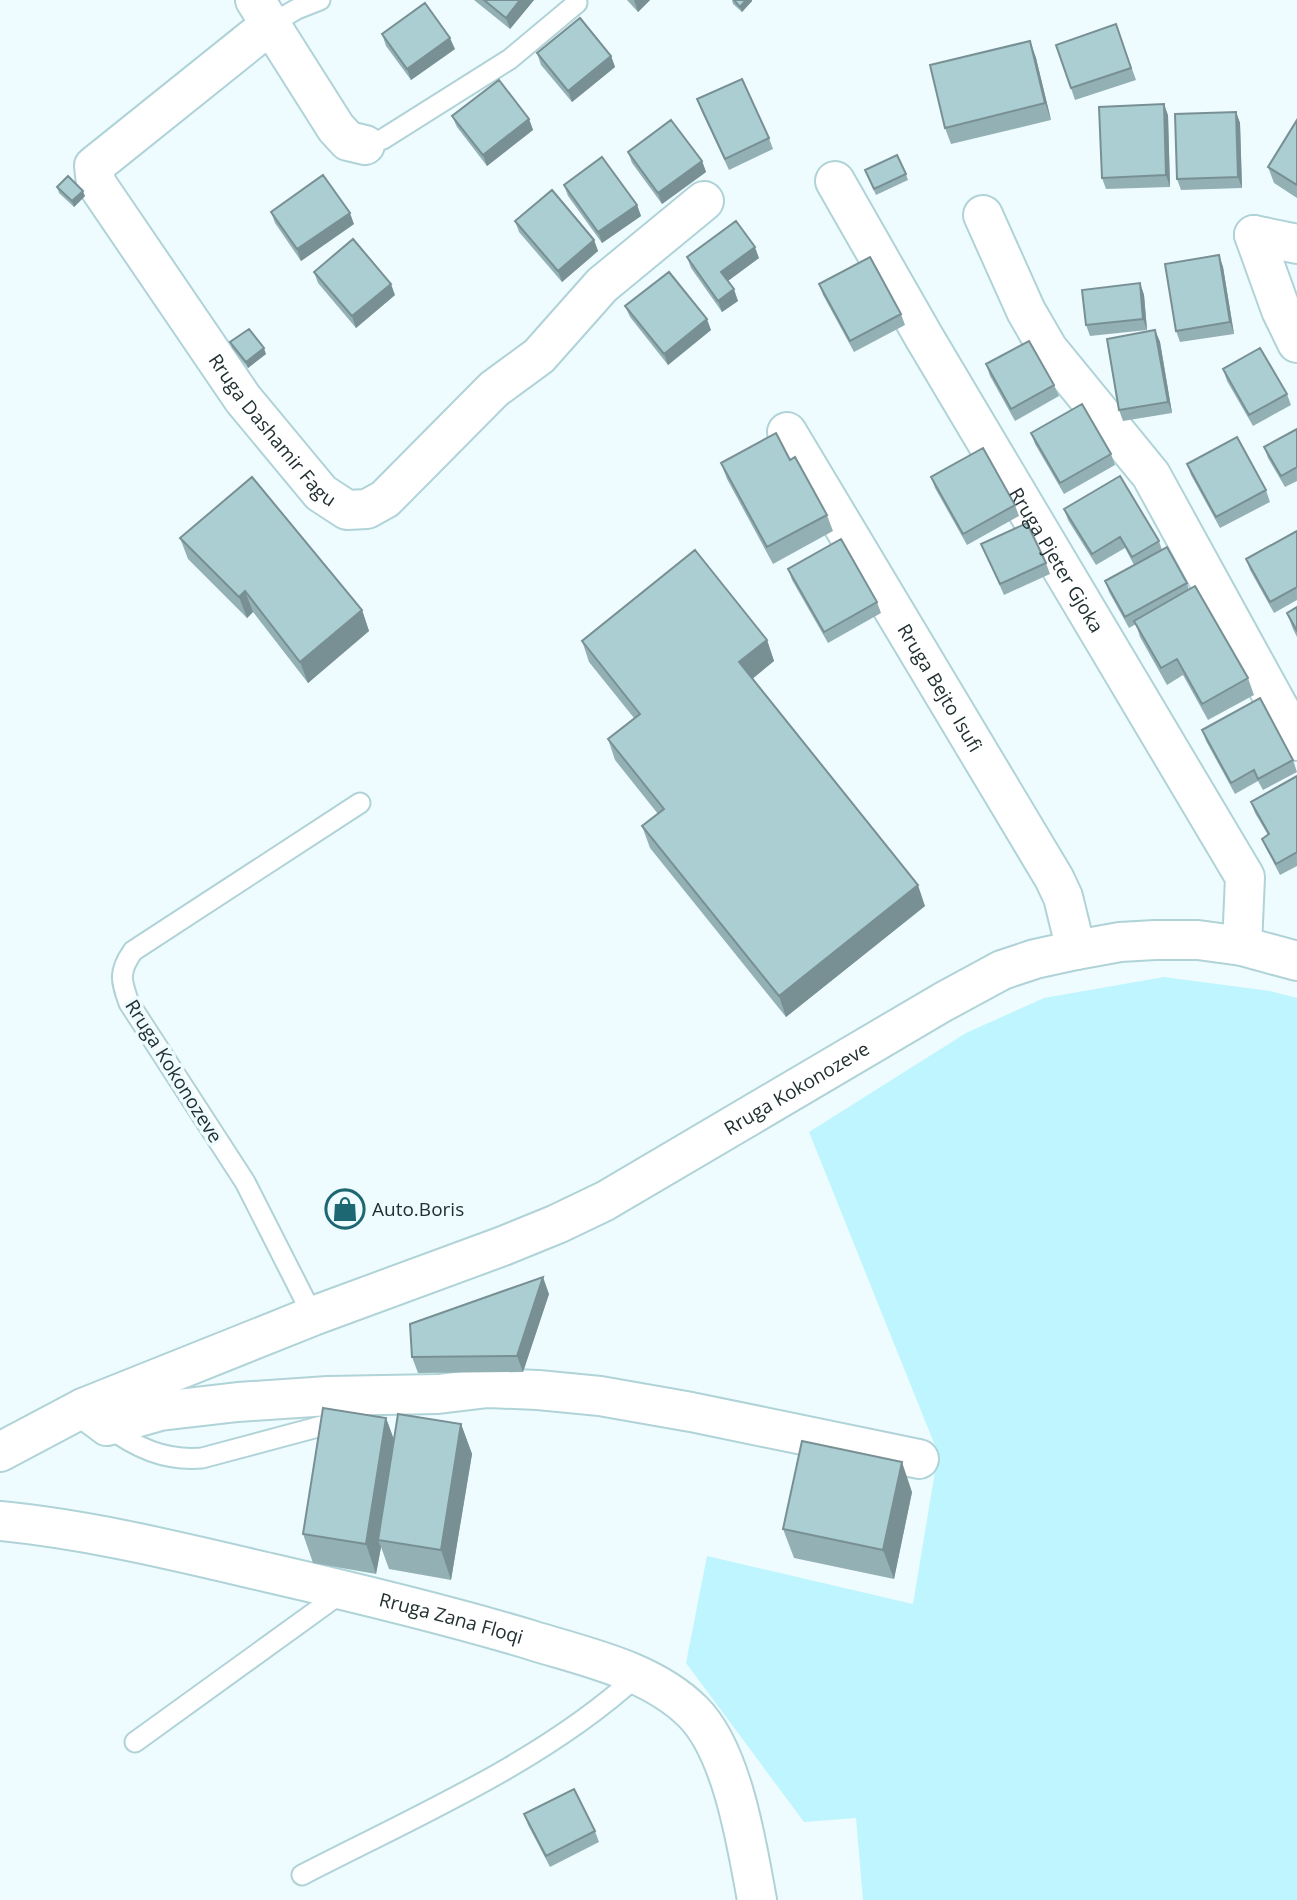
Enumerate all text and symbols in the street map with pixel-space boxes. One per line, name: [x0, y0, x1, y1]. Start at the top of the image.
street label: Rruga Dashamir Fagu: [203, 348, 341, 512]
street label: Rruga Pjeter Gjoka: [1003, 483, 1110, 637]
street label: Rruga Bejto Isufi: [892, 619, 988, 757]
street label: Rruga Kokonozeve: [119, 994, 229, 1148]
street label: Rruga Kokonozeve: [719, 1035, 874, 1141]
shop icon: Auto.Boris: [324, 1188, 366, 1230]
place label: Auto.Boris: [372, 1196, 464, 1222]
street label: Rruga Zana Floqi: [377, 1586, 526, 1650]

